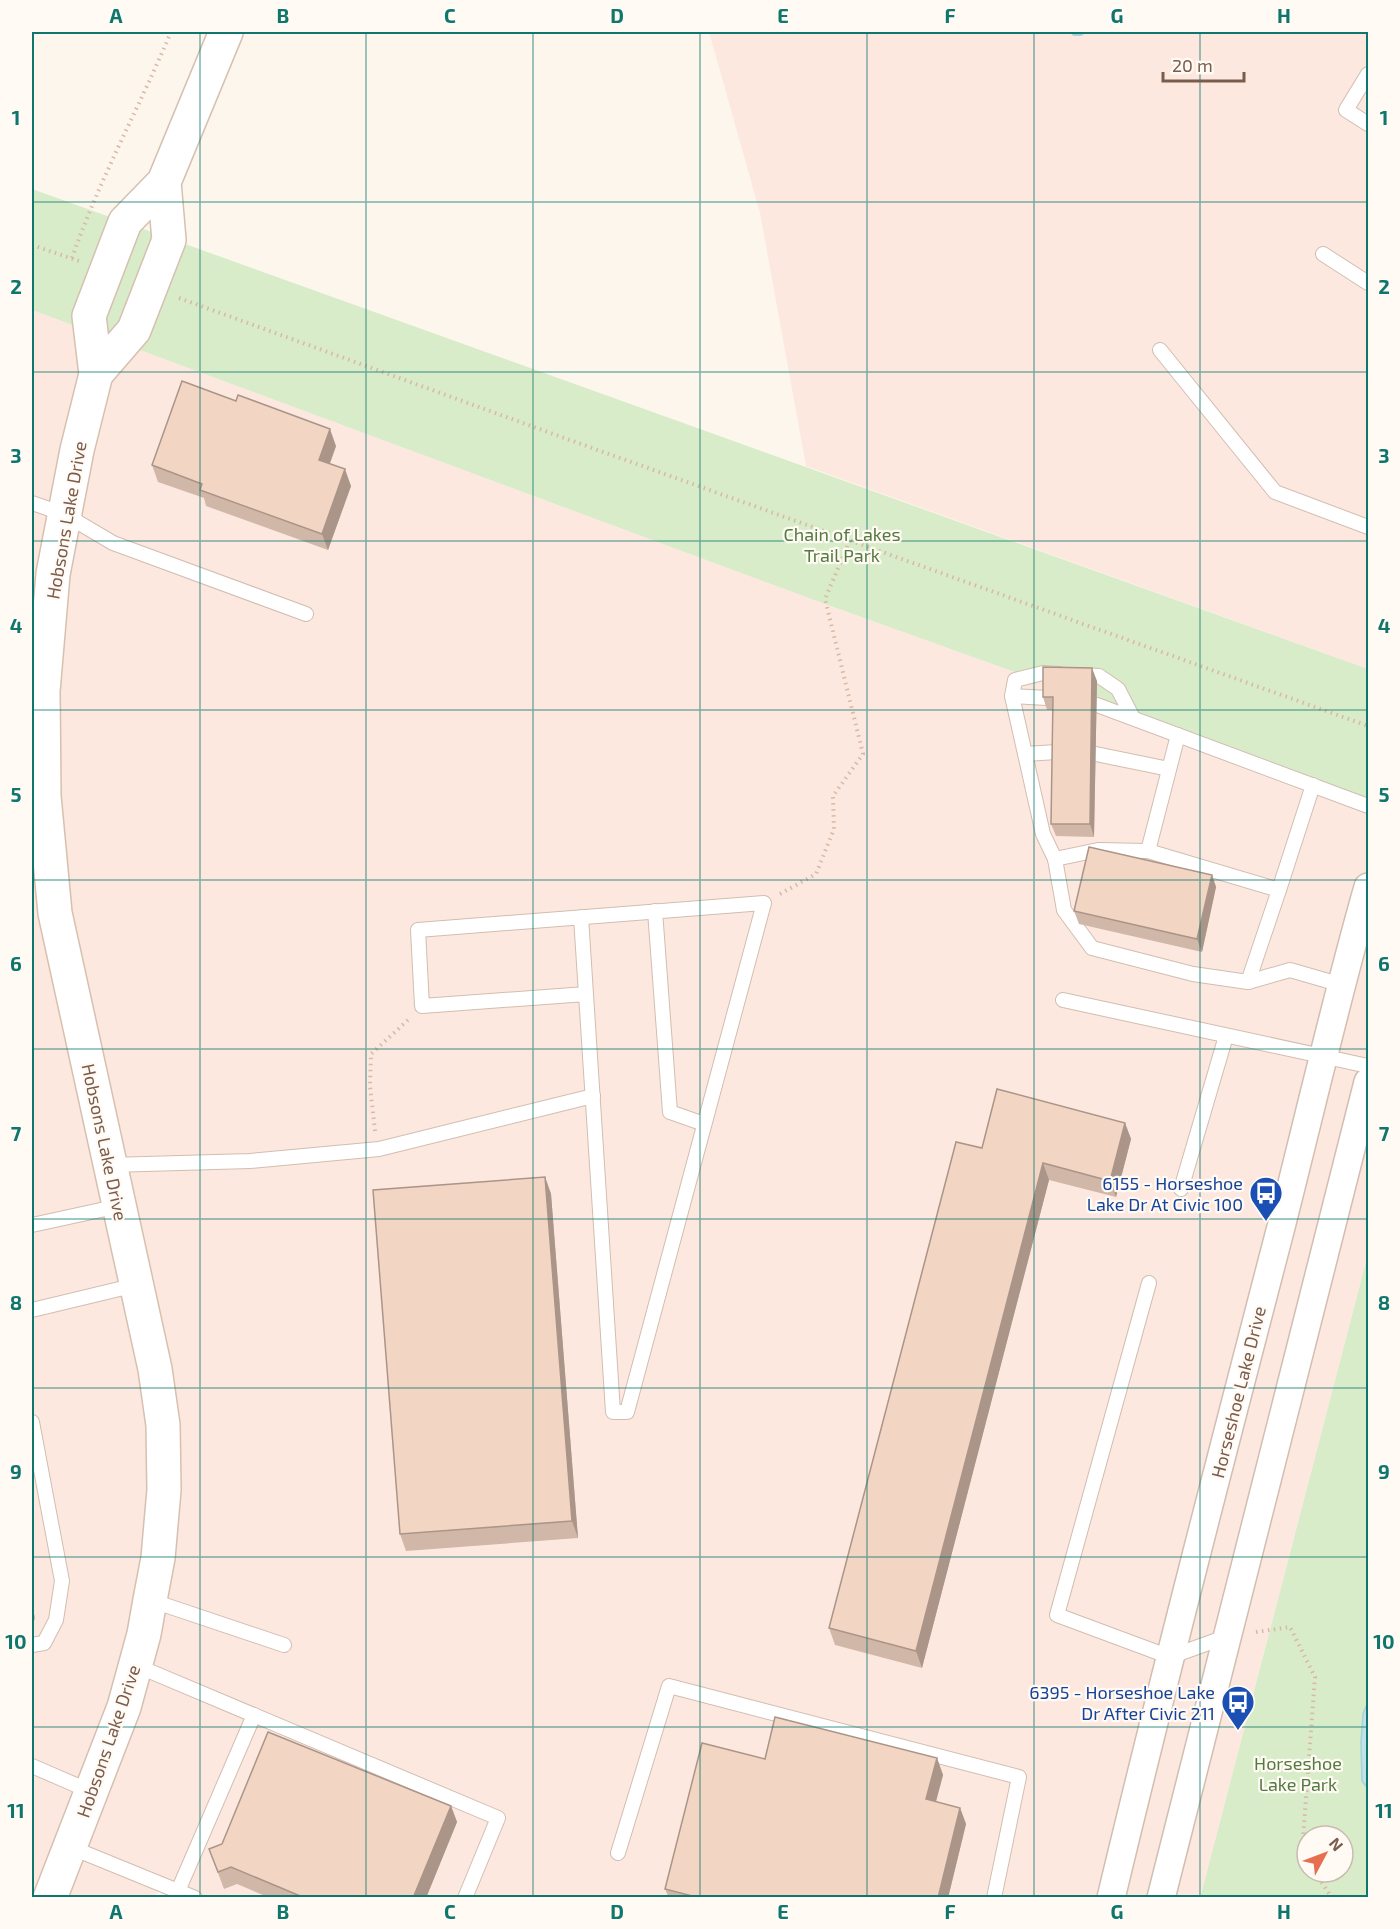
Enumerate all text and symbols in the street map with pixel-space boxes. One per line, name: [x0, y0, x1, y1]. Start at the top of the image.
text: A: [109, 3, 123, 27]
text: B: [277, 3, 289, 27]
text: C: [444, 3, 456, 27]
text: D: [610, 3, 624, 27]
text: E: [777, 3, 789, 27]
text: F: [944, 3, 956, 27]
text: G: [1111, 3, 1123, 27]
text: H: [1277, 3, 1291, 27]
scale bar: [1163, 45, 1244, 83]
text: 20 m: [1172, 54, 1213, 76]
text: 1: [12, 105, 20, 129]
text: 1: [1380, 105, 1388, 129]
text: 2: [10, 274, 22, 298]
text: 2: [1378, 274, 1390, 298]
street label: Hobsons Lake Drive: [41, 439, 91, 601]
text: 3: [10, 443, 22, 467]
text: 3: [1378, 443, 1390, 467]
park label: Chain of Lakes Trail Park: [783, 523, 901, 566]
text: 4: [10, 613, 23, 637]
text: 4: [1378, 613, 1391, 637]
text: 5: [10, 782, 22, 806]
text: 5: [1378, 782, 1390, 806]
text: 6: [10, 951, 22, 975]
text: 6: [1378, 951, 1390, 975]
street label: Hobsons Lake Drive: [78, 1061, 132, 1223]
text: 7: [11, 1121, 22, 1145]
text: 7: [1379, 1121, 1390, 1145]
place label: 6155 - Horseshoe Lake Dr At Civic 100: [1087, 1172, 1243, 1215]
bus stop icon: 6155 - Horseshoe Lake Dr At Civic 100: [1248, 1175, 1284, 1222]
text: 8: [10, 1290, 22, 1314]
text: 8: [1378, 1290, 1390, 1314]
street label: Horseshoe Lake Drive: [1206, 1304, 1270, 1480]
text: 9: [10, 1459, 22, 1483]
text: 9: [1378, 1459, 1390, 1483]
text: 10: [5, 1629, 27, 1653]
text: 10: [1373, 1629, 1395, 1653]
street label: Hobsons Lake Drive: [72, 1662, 144, 1820]
place label: 6395 - Horseshoe Lake Dr After Civic 211: [1029, 1681, 1215, 1724]
bus stop icon: 6395 - Horseshoe Lake Dr After Civic 211: [1220, 1684, 1256, 1731]
park label: Horseshoe Lake Park: [1254, 1752, 1342, 1795]
text: 11: [7, 1798, 25, 1822]
text: 11: [1375, 1798, 1393, 1822]
north arrow: [1295, 1824, 1355, 1884]
text: N: [1326, 1833, 1348, 1854]
text: A: [109, 1899, 123, 1923]
text: B: [277, 1899, 289, 1923]
text: C: [444, 1899, 456, 1923]
text: D: [610, 1899, 624, 1923]
text: E: [777, 1899, 789, 1923]
text: F: [944, 1899, 956, 1923]
text: G: [1111, 1899, 1123, 1923]
text: H: [1277, 1899, 1291, 1923]

